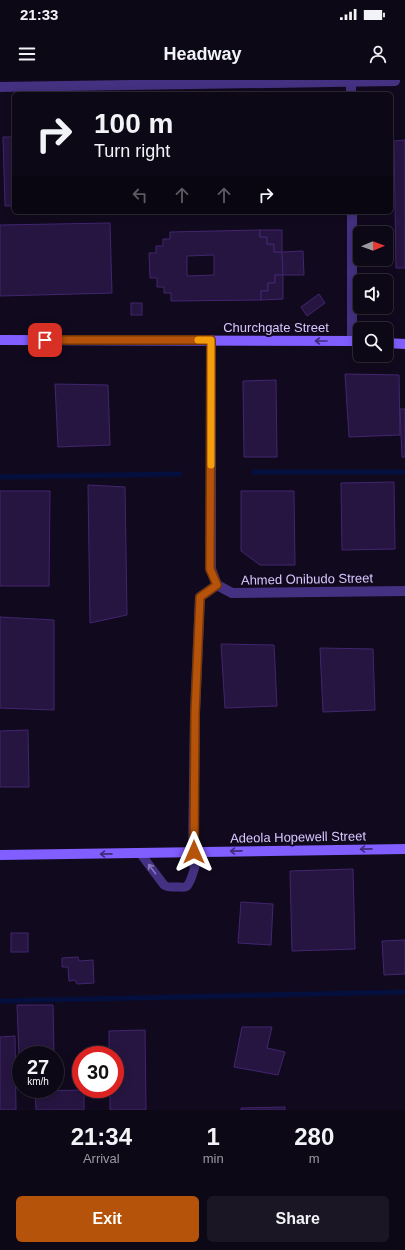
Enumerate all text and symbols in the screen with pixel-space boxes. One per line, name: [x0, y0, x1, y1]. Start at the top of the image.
text: 21:33: [20, 6, 58, 23]
icon: menu: [16, 43, 38, 65]
icon: person: [367, 43, 389, 65]
text: Headway: [163, 44, 242, 64]
icon: right: [28, 108, 80, 160]
text: 100 m: [94, 108, 173, 139]
text: Turn right: [94, 141, 170, 161]
icon: left: [129, 184, 151, 206]
icon: ahead: [171, 184, 193, 206]
icon: ahead: [213, 184, 235, 206]
icon: right: [255, 184, 277, 206]
north arrow: [353, 226, 393, 266]
map controls: [353, 226, 393, 362]
button: sound: [353, 274, 393, 314]
street label: Churchgate Street: [223, 320, 329, 335]
button: search: [353, 322, 393, 362]
pin: [28, 323, 62, 357]
icon: arrive: [34, 329, 56, 351]
one-way arrow: [315, 337, 328, 345]
street label: Ahmed Onibudo Street: [241, 570, 374, 588]
street label: Adeola Hopewell Street: [230, 828, 366, 846]
position arrow: [173, 831, 215, 873]
one-way arrow: [360, 845, 373, 853]
one-way arrow: [230, 848, 243, 855]
one-way arrow: [100, 850, 113, 858]
one-way arrow: [148, 864, 156, 875]
speed limit sign: 30: [72, 1046, 124, 1098]
text: 27: [27, 1056, 49, 1078]
text: km/h: [27, 1076, 49, 1087]
text: 21:34: [71, 1123, 132, 1150]
text: 1: [206, 1123, 220, 1150]
text: 280: [294, 1123, 334, 1150]
text: Arrival: [83, 1151, 120, 1166]
text: min: [203, 1151, 224, 1166]
text: m: [309, 1151, 320, 1166]
button: Exit: [16, 1196, 199, 1242]
button: Share: [207, 1196, 389, 1242]

